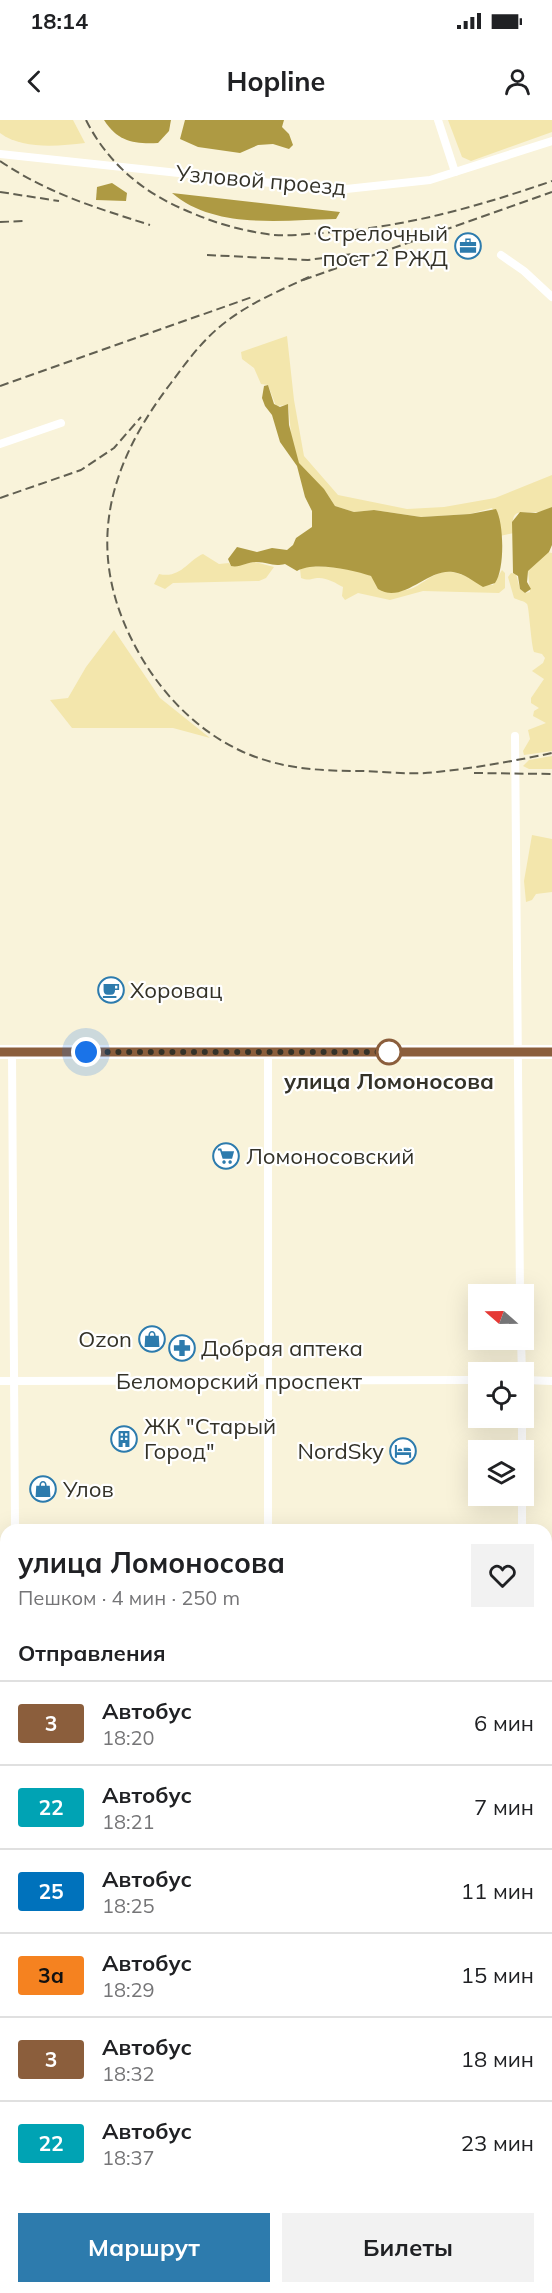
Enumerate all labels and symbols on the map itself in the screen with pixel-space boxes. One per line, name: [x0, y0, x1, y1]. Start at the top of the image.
street label: Узловой проезд: [174, 159, 347, 201]
place label: Стрелочный пост 2 РЖД: [317, 219, 448, 272]
office icon: Стрелочный пост 2 РЖД: [453, 231, 483, 261]
cafe icon: Хоровац: [96, 975, 126, 1005]
place label: Хоровац: [130, 976, 222, 1004]
your location: [71, 1037, 101, 1067]
marker: улица Ломоносова: [376, 1039, 402, 1065]
place label: улица Ломоносова: [284, 1067, 494, 1095]
supermarket icon: Ломоносовский: [211, 1141, 241, 1171]
place label: Ломоносовский: [246, 1142, 414, 1170]
north arrow: [468, 1284, 534, 1350]
shop icon: Ozon: [137, 1324, 167, 1354]
place label: Ozon: [78, 1325, 132, 1353]
pharmacy icon: Добрая аптека: [167, 1333, 197, 1363]
place label: Добрая аптека: [201, 1334, 363, 1362]
street label: Беломорский проспект: [116, 1367, 362, 1395]
place label: ЖК "Старый Город": [144, 1412, 276, 1465]
building icon: ЖК "Старый Город": [109, 1424, 139, 1454]
hotel icon: NordSky: [388, 1436, 418, 1466]
place label: NordSky: [298, 1437, 384, 1465]
shop icon: Улов: [28, 1474, 58, 1504]
place label: Улов: [62, 1475, 114, 1503]

